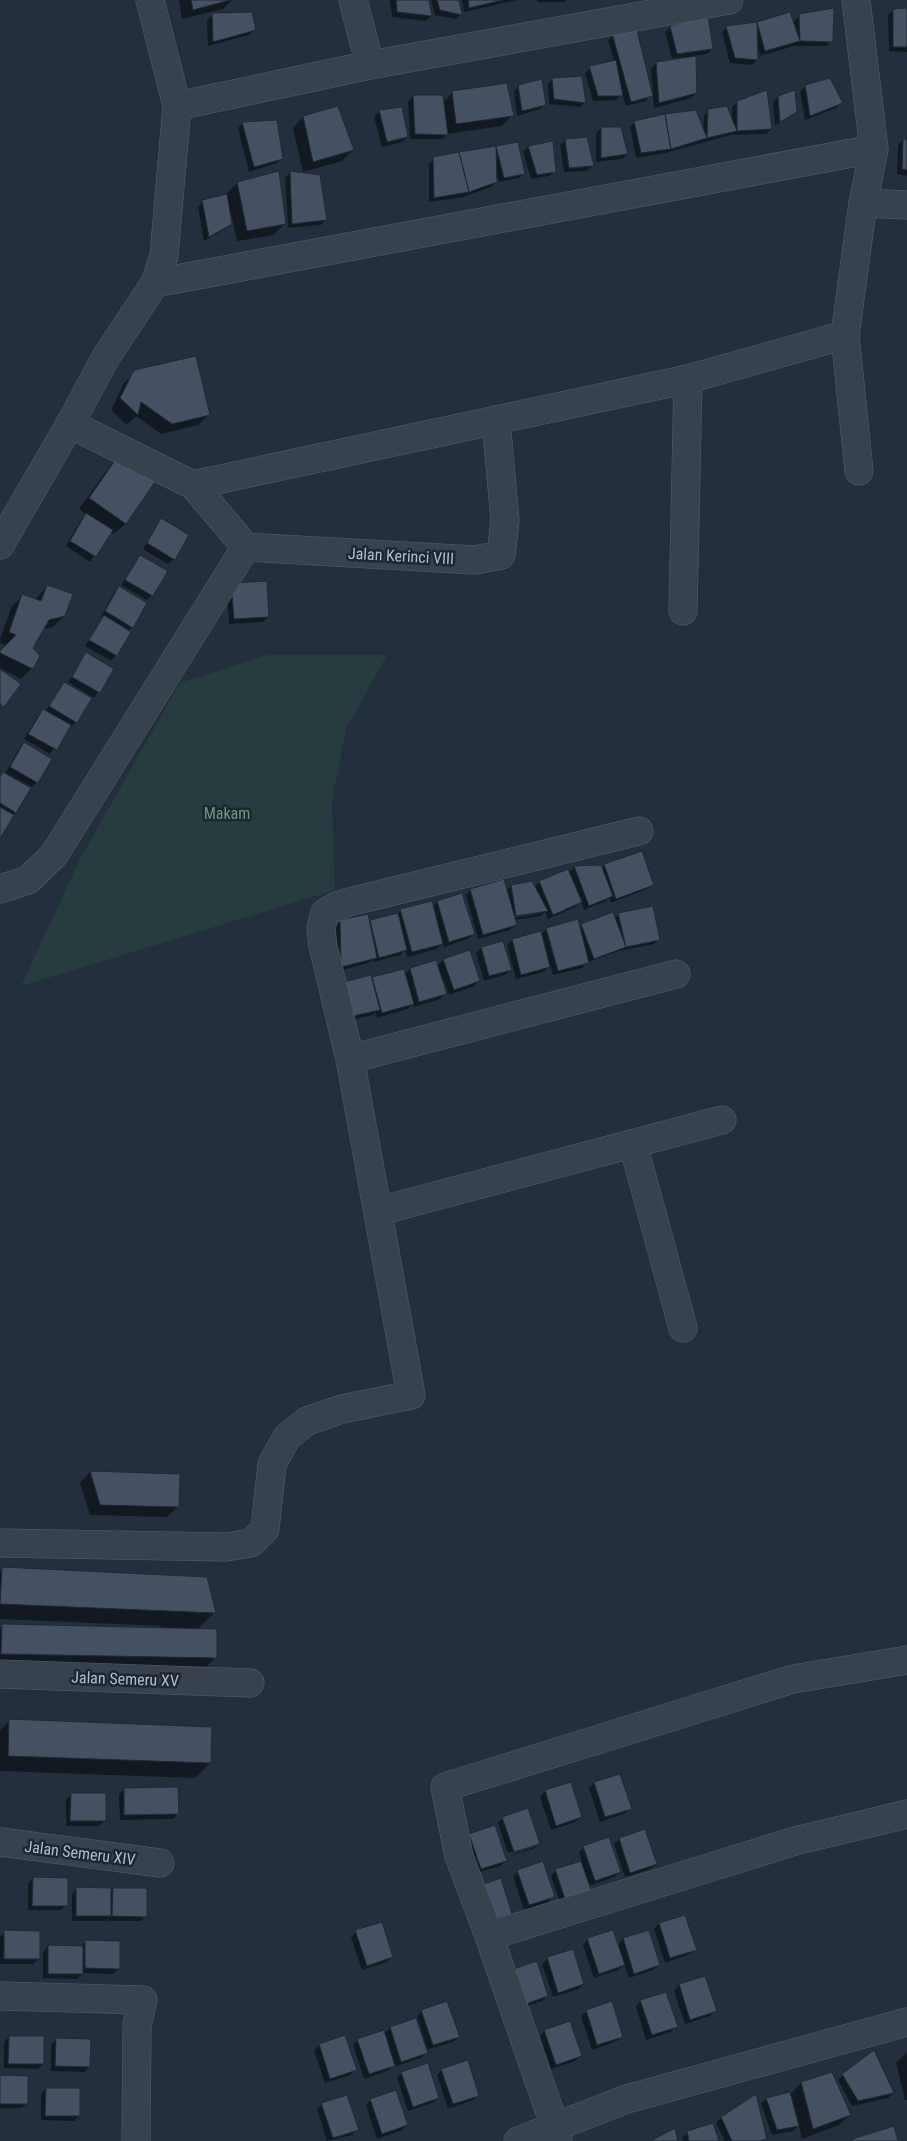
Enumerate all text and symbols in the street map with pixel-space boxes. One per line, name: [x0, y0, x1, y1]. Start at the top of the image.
street label: Jalan Kerinci VIII: [347, 544, 455, 568]
park label: Makam: [204, 804, 250, 823]
street label: Jalan Semeru XV: [71, 1668, 179, 1690]
street label: Jalan Semeru XIV: [23, 1837, 137, 1869]

